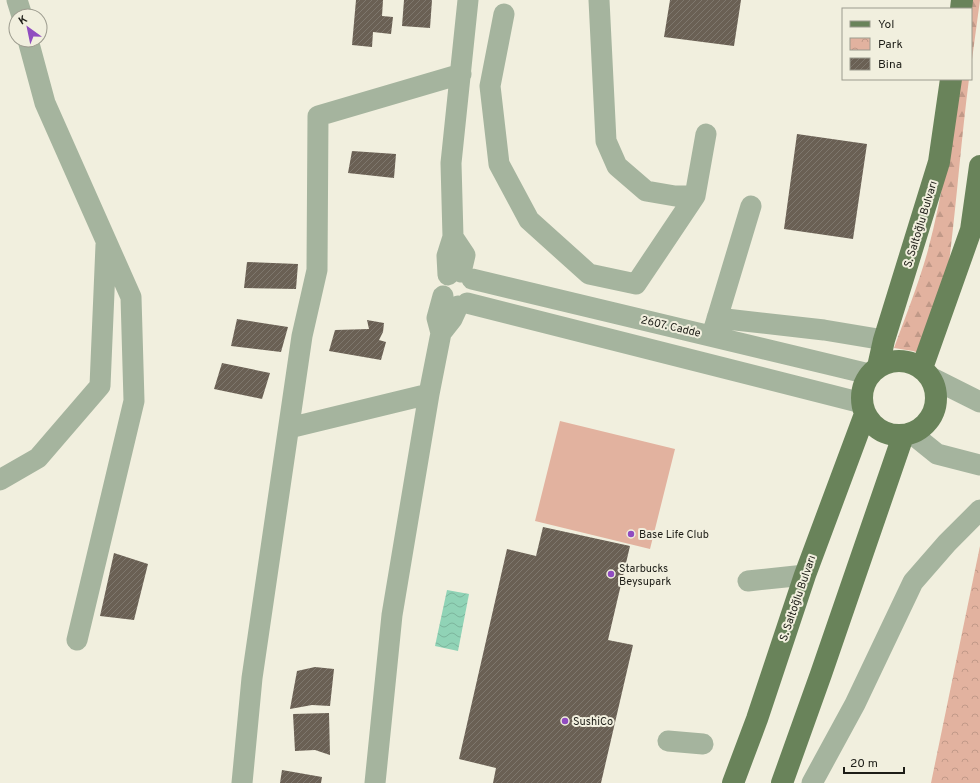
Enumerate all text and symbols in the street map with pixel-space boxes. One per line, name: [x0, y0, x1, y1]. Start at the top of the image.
north arrow: [8, 8, 48, 48]
legend: [842, 8, 972, 80]
text: K: [16, 12, 30, 28]
text: Yol: [878, 17, 894, 33]
text: Park: [878, 37, 903, 53]
text: Bina: [878, 57, 902, 73]
street label: S. Saltoğlu Bulvarı: [901, 179, 941, 269]
street label: 2607. Cadde: [639, 313, 702, 341]
place label: Base Life Club: [639, 528, 709, 542]
marker: Base Life Club: [626, 529, 636, 539]
street label: S. Saltoğlu Bulvarı: [777, 554, 819, 643]
place label: Starbucks Beysupark: [619, 562, 671, 589]
marker: Starbucks Beysupark: [606, 569, 616, 579]
place label: SushiCo: [573, 715, 613, 729]
marker: SushiCo: [560, 716, 570, 726]
scale bar: [844, 749, 904, 775]
text: 20 m: [850, 756, 878, 772]

